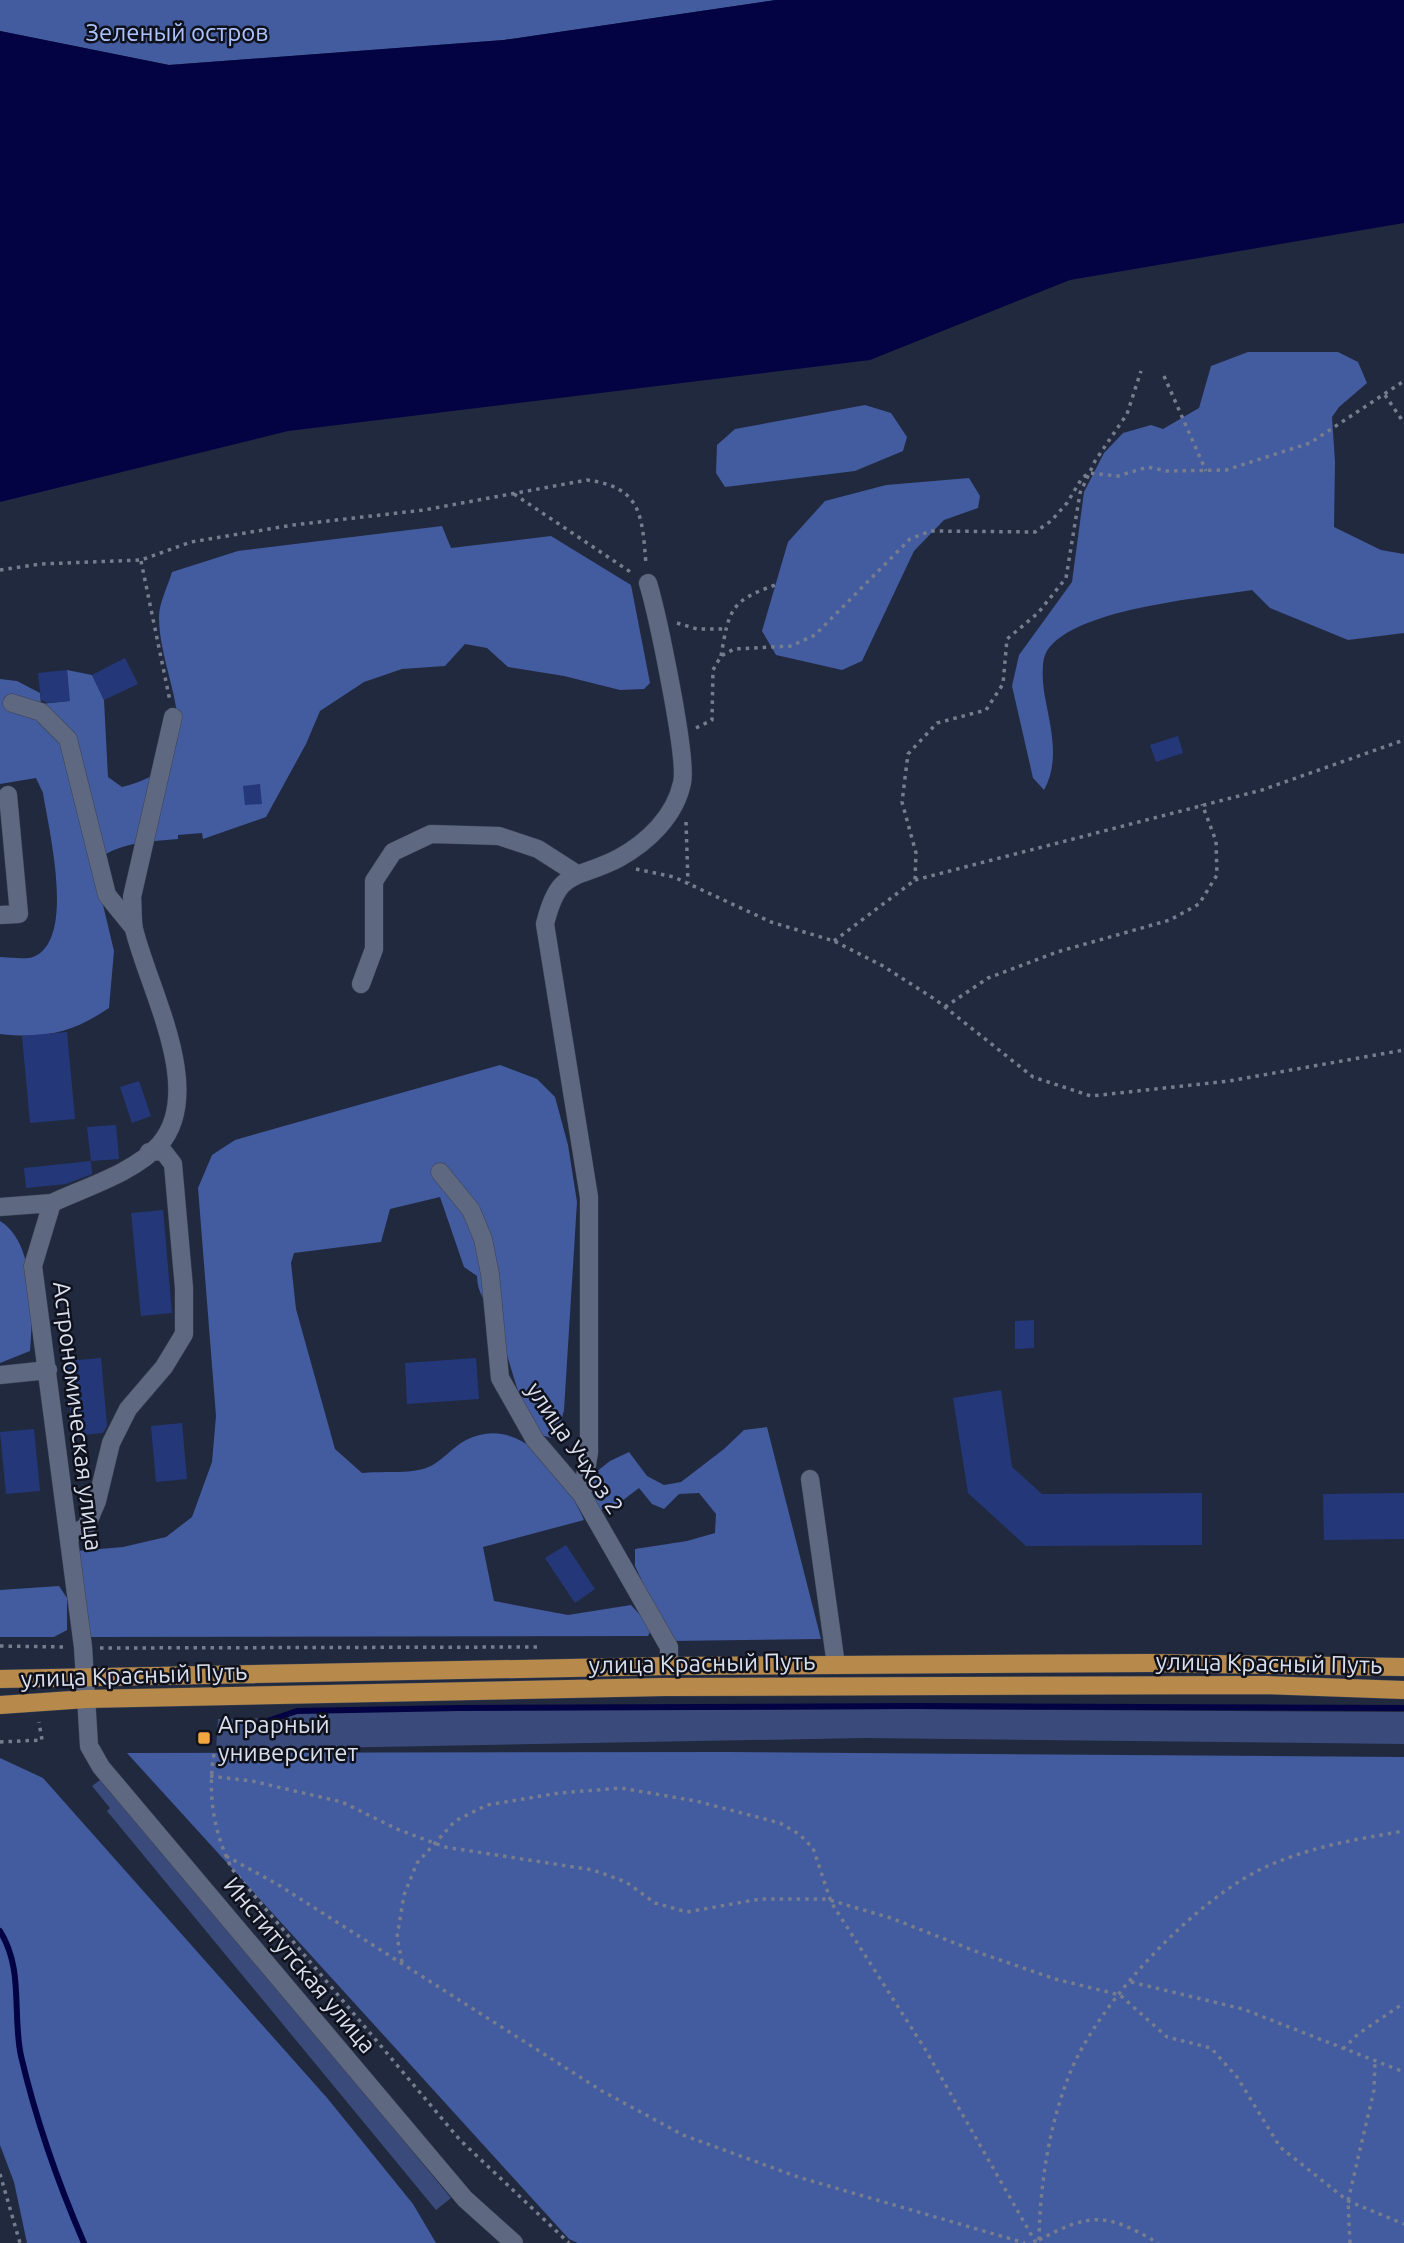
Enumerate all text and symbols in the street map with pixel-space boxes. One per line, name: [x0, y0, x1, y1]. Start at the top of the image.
park label: Зеленый остров: [85, 19, 269, 46]
street label: Астрономическая улица: [48, 1280, 108, 1552]
street label: улица Учхоз 2: [521, 1377, 629, 1519]
street label: улица Красный Путь: [588, 1648, 816, 1678]
street label: улица Красный Путь: [1155, 1648, 1383, 1678]
street label: улица Красный Путь: [20, 1658, 248, 1692]
place label: Аграрный университет: [218, 1711, 359, 1766]
marker: Аграрный университет: [196, 1730, 212, 1746]
street label: Институтская улица: [219, 1872, 381, 2058]

